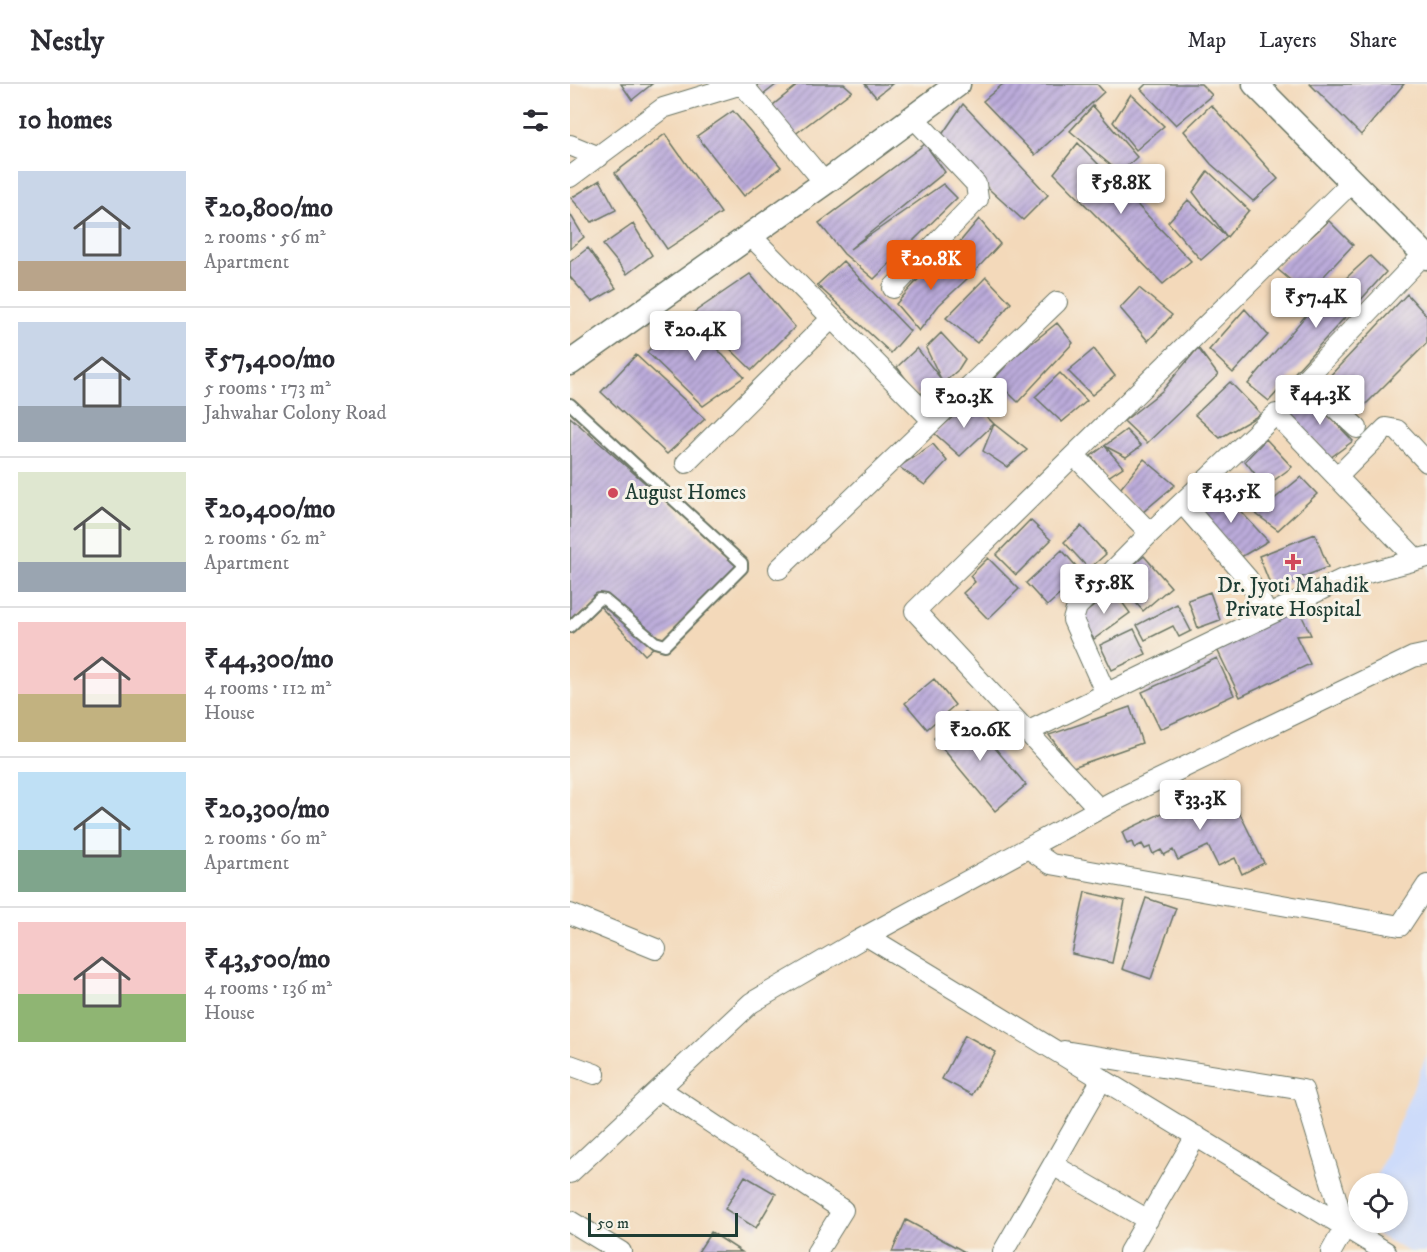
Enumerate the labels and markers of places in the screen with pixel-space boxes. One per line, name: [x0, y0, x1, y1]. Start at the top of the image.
pin: ₹58.8K: [1072, 164, 1170, 215]
pin: ₹20.8K: [882, 240, 980, 291]
pin: ₹57.4K: [1267, 278, 1365, 329]
pin: ₹20.4K: [646, 311, 744, 362]
pin: ₹44.3K: [1271, 375, 1369, 426]
pin: ₹20.3K: [915, 378, 1013, 429]
pin: ₹43.5K: [1182, 473, 1280, 524]
place label: August Homes: [625, 480, 746, 506]
marker: August Homes: [606, 486, 620, 500]
marker: Dr. Jyoti Mahadik Private Hospital: [1284, 553, 1302, 571]
pin: ₹55.8K: [1055, 564, 1153, 615]
place label: Dr. Jyoti Mahadik Private Hospital: [1217, 573, 1369, 623]
pin: ₹20.6K: [931, 711, 1029, 762]
pin: ₹33.3K: [1151, 780, 1249, 831]

